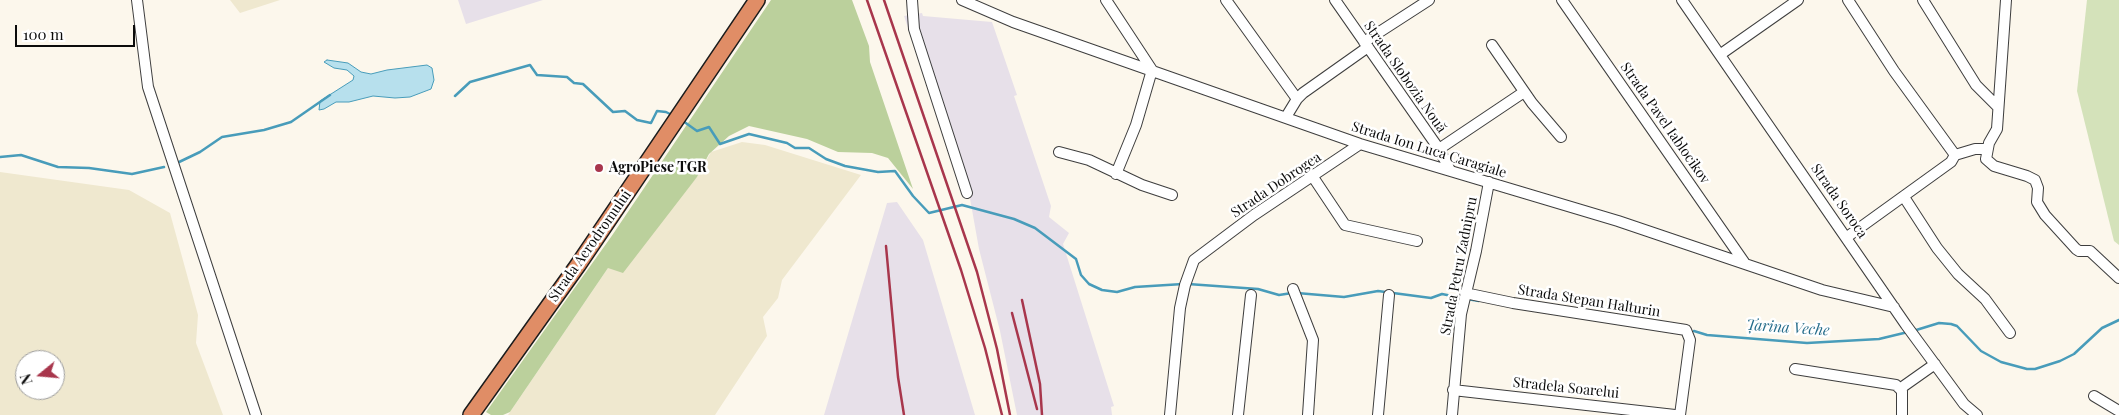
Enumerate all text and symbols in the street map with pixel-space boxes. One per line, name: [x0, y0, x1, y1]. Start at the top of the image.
scale bar: [18, 15, 138, 47]
street label: Strada Slobozia Nouă: [1360, 18, 1450, 136]
text: 100 m: [23, 24, 64, 44]
street label: Strada Pavel Iablocikov: [1617, 59, 1713, 187]
street label: Strada Ion Luca Caragiale: [1349, 118, 1509, 182]
street label: Strada Dobrogea: [1228, 149, 1324, 221]
place label: AgroPiese TGR: [609, 160, 707, 176]
street label: Strada Soroca: [1807, 161, 1871, 241]
marker: AgroPiese TGR: [593, 162, 605, 174]
street label: Strada Aerodromului: [545, 187, 635, 305]
street label: Strada Petru Zadnipru: [1437, 195, 1481, 337]
street label: Strada Stepan Halturin: [1517, 281, 1661, 321]
water label: Țarina Veche: [1746, 316, 1830, 340]
north arrow: [15, 350, 65, 400]
text: N: [16, 372, 37, 387]
street label: Stradela Soarelui: [1512, 374, 1620, 402]

